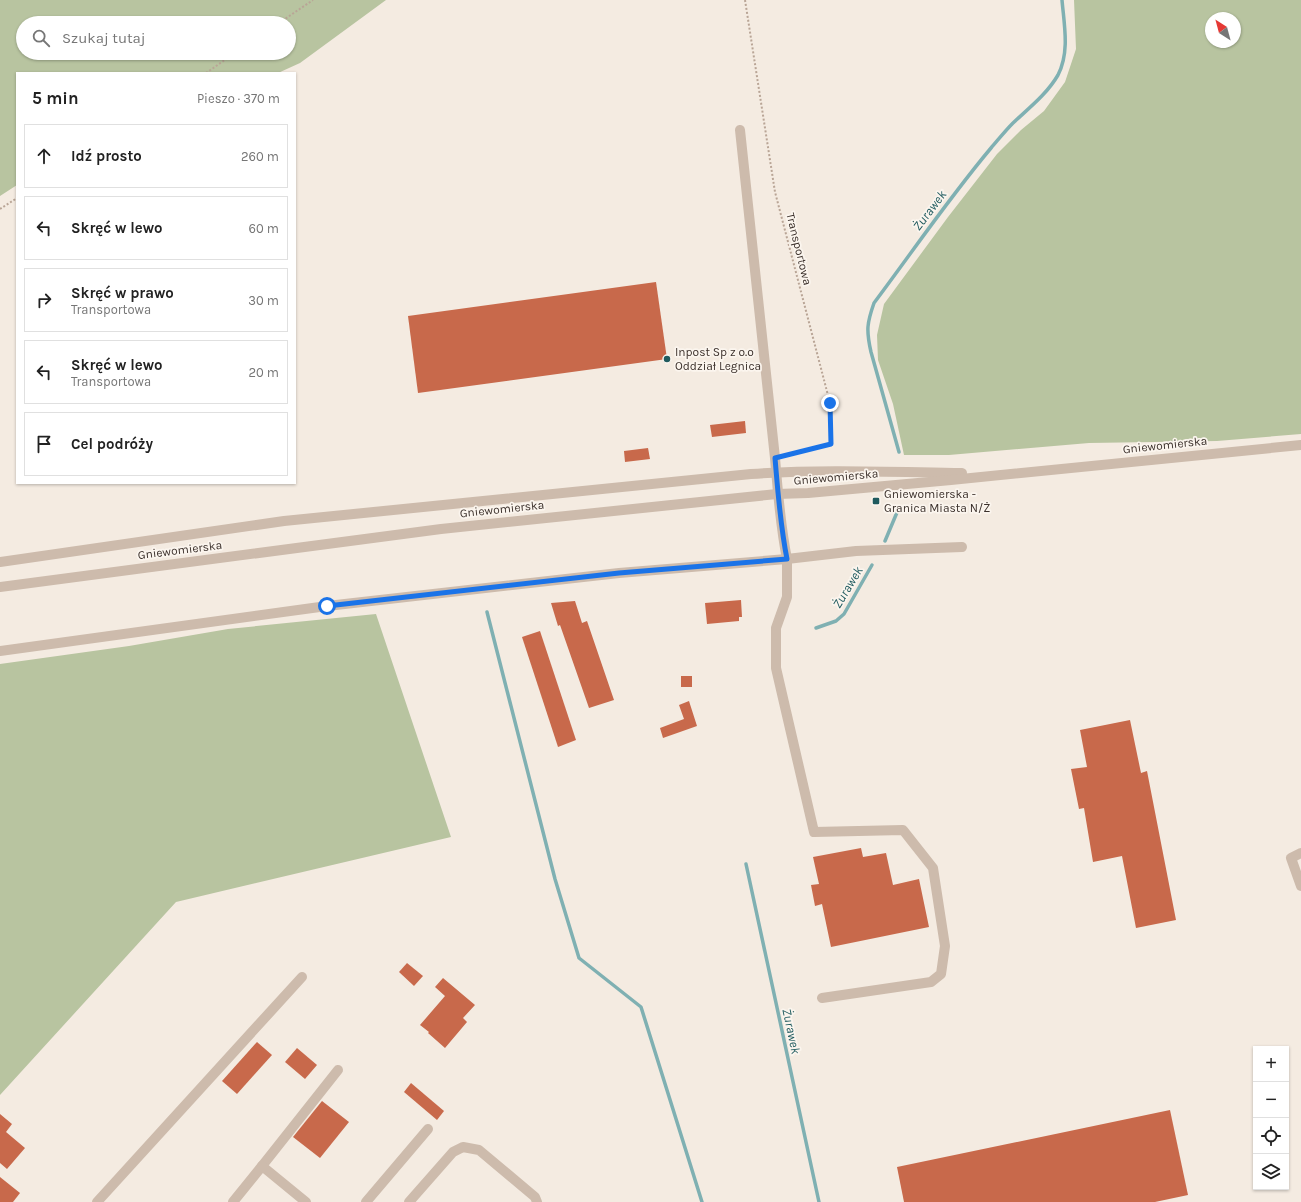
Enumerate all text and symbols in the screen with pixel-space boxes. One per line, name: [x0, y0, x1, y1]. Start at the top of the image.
north arrow: [1205, 12, 1241, 48]
search box: [16, 16, 296, 60]
icon: search: [30, 27, 52, 49]
text: Szukaj tutaj: [62, 29, 146, 47]
text: 5 min: [32, 88, 79, 108]
text: Pieszo · 370 m: [197, 91, 280, 106]
icon: ahead: [33, 145, 55, 167]
text: Idź prosto: [71, 147, 142, 165]
text: 260 m: [241, 149, 279, 164]
water label: Żurawek: [909, 186, 950, 233]
street label: Transportowa: [783, 211, 815, 287]
icon: left: [33, 217, 55, 239]
text: Skręć w lewo: [71, 219, 163, 237]
text: 60 m: [249, 221, 279, 236]
text: Skręć w prawo: [71, 284, 174, 302]
icon: right: [33, 289, 55, 311]
text: 30 m: [248, 293, 279, 308]
text: Transportowa: [71, 302, 151, 317]
place label: Inpost Sp z o.o Oddział Legnica: [675, 345, 761, 373]
marker: Inpost Sp z o.o Oddział Legnica: [662, 354, 672, 364]
text: Skręć w lewo: [71, 356, 163, 374]
icon: left: [33, 361, 55, 383]
text: 20 m: [249, 365, 279, 380]
text: Transportowa: [71, 374, 151, 389]
route end: [821, 394, 839, 412]
icon: arrive: [33, 433, 55, 455]
street label: Gniewomierska: [1122, 434, 1208, 456]
text: Cel podróży: [71, 435, 153, 453]
street label: Gniewomierska: [793, 466, 879, 488]
place label: Gniewomierska - Granica Miasta N/Ż: [884, 487, 990, 515]
marker: Gniewomierska - Granica Miasta N/Ż: [871, 496, 881, 506]
street label: Gniewomierska: [459, 498, 545, 520]
street label: Gniewomierska: [137, 538, 223, 562]
water label: Żurawek: [828, 563, 866, 611]
route start: [318, 597, 336, 615]
water label: Żurawek: [779, 1007, 805, 1056]
map controls: [1253, 1046, 1289, 1190]
button: +: [1253, 1046, 1289, 1082]
button: −: [1253, 1082, 1289, 1118]
button: locate: [1253, 1118, 1289, 1154]
button: layers: [1253, 1154, 1289, 1190]

